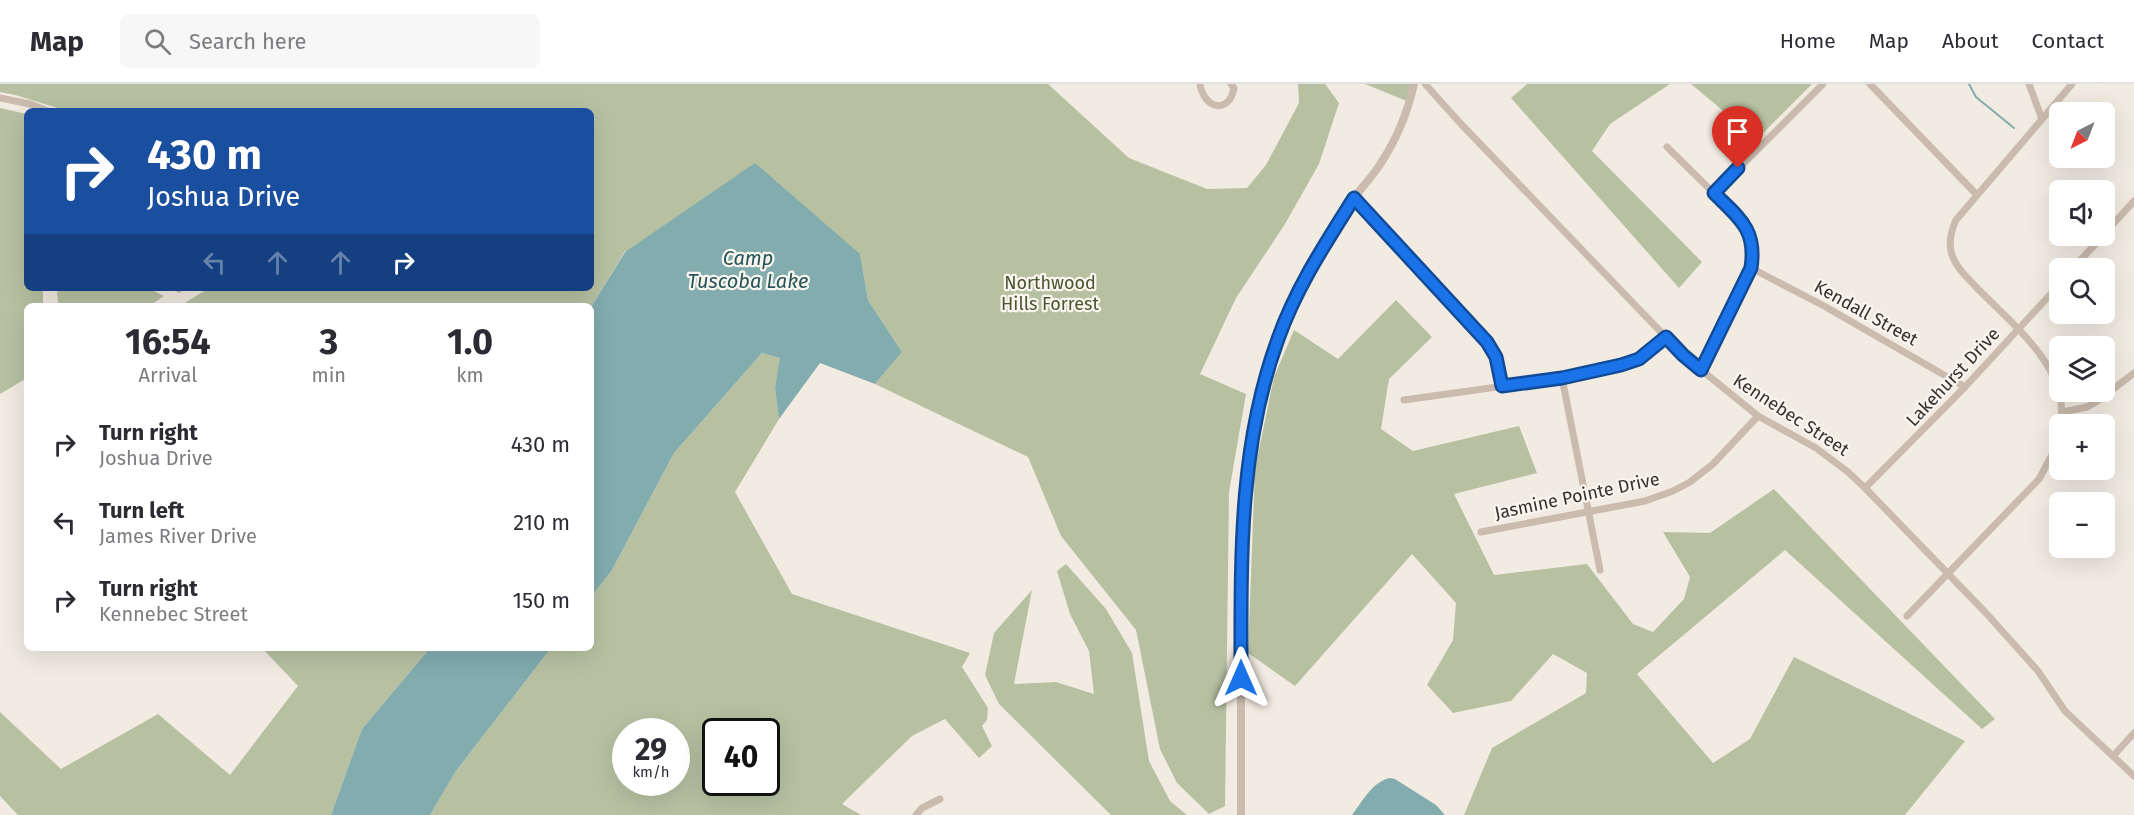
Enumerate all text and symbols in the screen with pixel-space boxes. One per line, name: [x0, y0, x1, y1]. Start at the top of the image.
search box: [120, 14, 540, 68]
text: Map: [30, 25, 84, 58]
icon: search: [141, 25, 174, 58]
text: Search here: [189, 28, 307, 55]
text: Home: [1780, 28, 1836, 54]
text: Map: [1869, 28, 1909, 54]
text: About: [1942, 28, 1999, 54]
text: Contact: [2032, 28, 2104, 54]
north arrow: [2049, 102, 2115, 168]
map controls: [2049, 102, 2115, 558]
pin: [1712, 106, 1763, 168]
icon: arrive: [1721, 115, 1754, 148]
text: 430 m: [147, 130, 262, 180]
icon: right: [48, 132, 126, 210]
button: sound: [2049, 180, 2115, 246]
text: Joshua Drive: [147, 181, 300, 213]
icon: left: [198, 246, 231, 279]
icon: ahead: [261, 246, 294, 279]
icon: ahead: [324, 246, 357, 279]
icon: right: [387, 246, 420, 279]
water label: Camp Tuscoba Lake: [688, 246, 808, 293]
button: search: [2049, 258, 2115, 324]
park label: Northwood Hills Forrest: [1001, 272, 1099, 315]
street label: Kendall Street: [1810, 275, 1922, 351]
text: 16:54: [125, 320, 211, 364]
text: 3: [319, 320, 338, 364]
text: 1.0: [447, 320, 493, 364]
street label: Lakehurst Drive: [1902, 323, 2004, 431]
button: layers: [2049, 336, 2115, 402]
text: Arrival: [138, 363, 197, 387]
text: min: [312, 363, 346, 387]
text: km: [456, 363, 484, 387]
street label: Kennebec Street: [1729, 369, 1854, 461]
button: +: [2049, 414, 2115, 480]
text: Turn right: [99, 419, 198, 446]
icon: right: [48, 428, 81, 461]
text: 430 m: [511, 431, 570, 458]
text: Joshua Drive: [99, 446, 213, 470]
street label: Jasmine Pointe Drive: [1492, 468, 1662, 524]
button: −: [2049, 492, 2115, 558]
text: Turn left: [99, 497, 184, 524]
icon: left: [48, 506, 81, 539]
text: 210 m: [513, 509, 570, 536]
text: James River Drive: [99, 524, 257, 548]
text: Turn right: [99, 575, 198, 602]
icon: right: [48, 584, 81, 617]
text: 150 m: [512, 587, 570, 614]
text: Kennebec Street: [99, 602, 248, 626]
position arrow: [1209, 646, 1273, 710]
speed limit sign: 40: [702, 718, 780, 796]
text: 29: [635, 732, 667, 768]
text: km/h: [632, 763, 670, 781]

